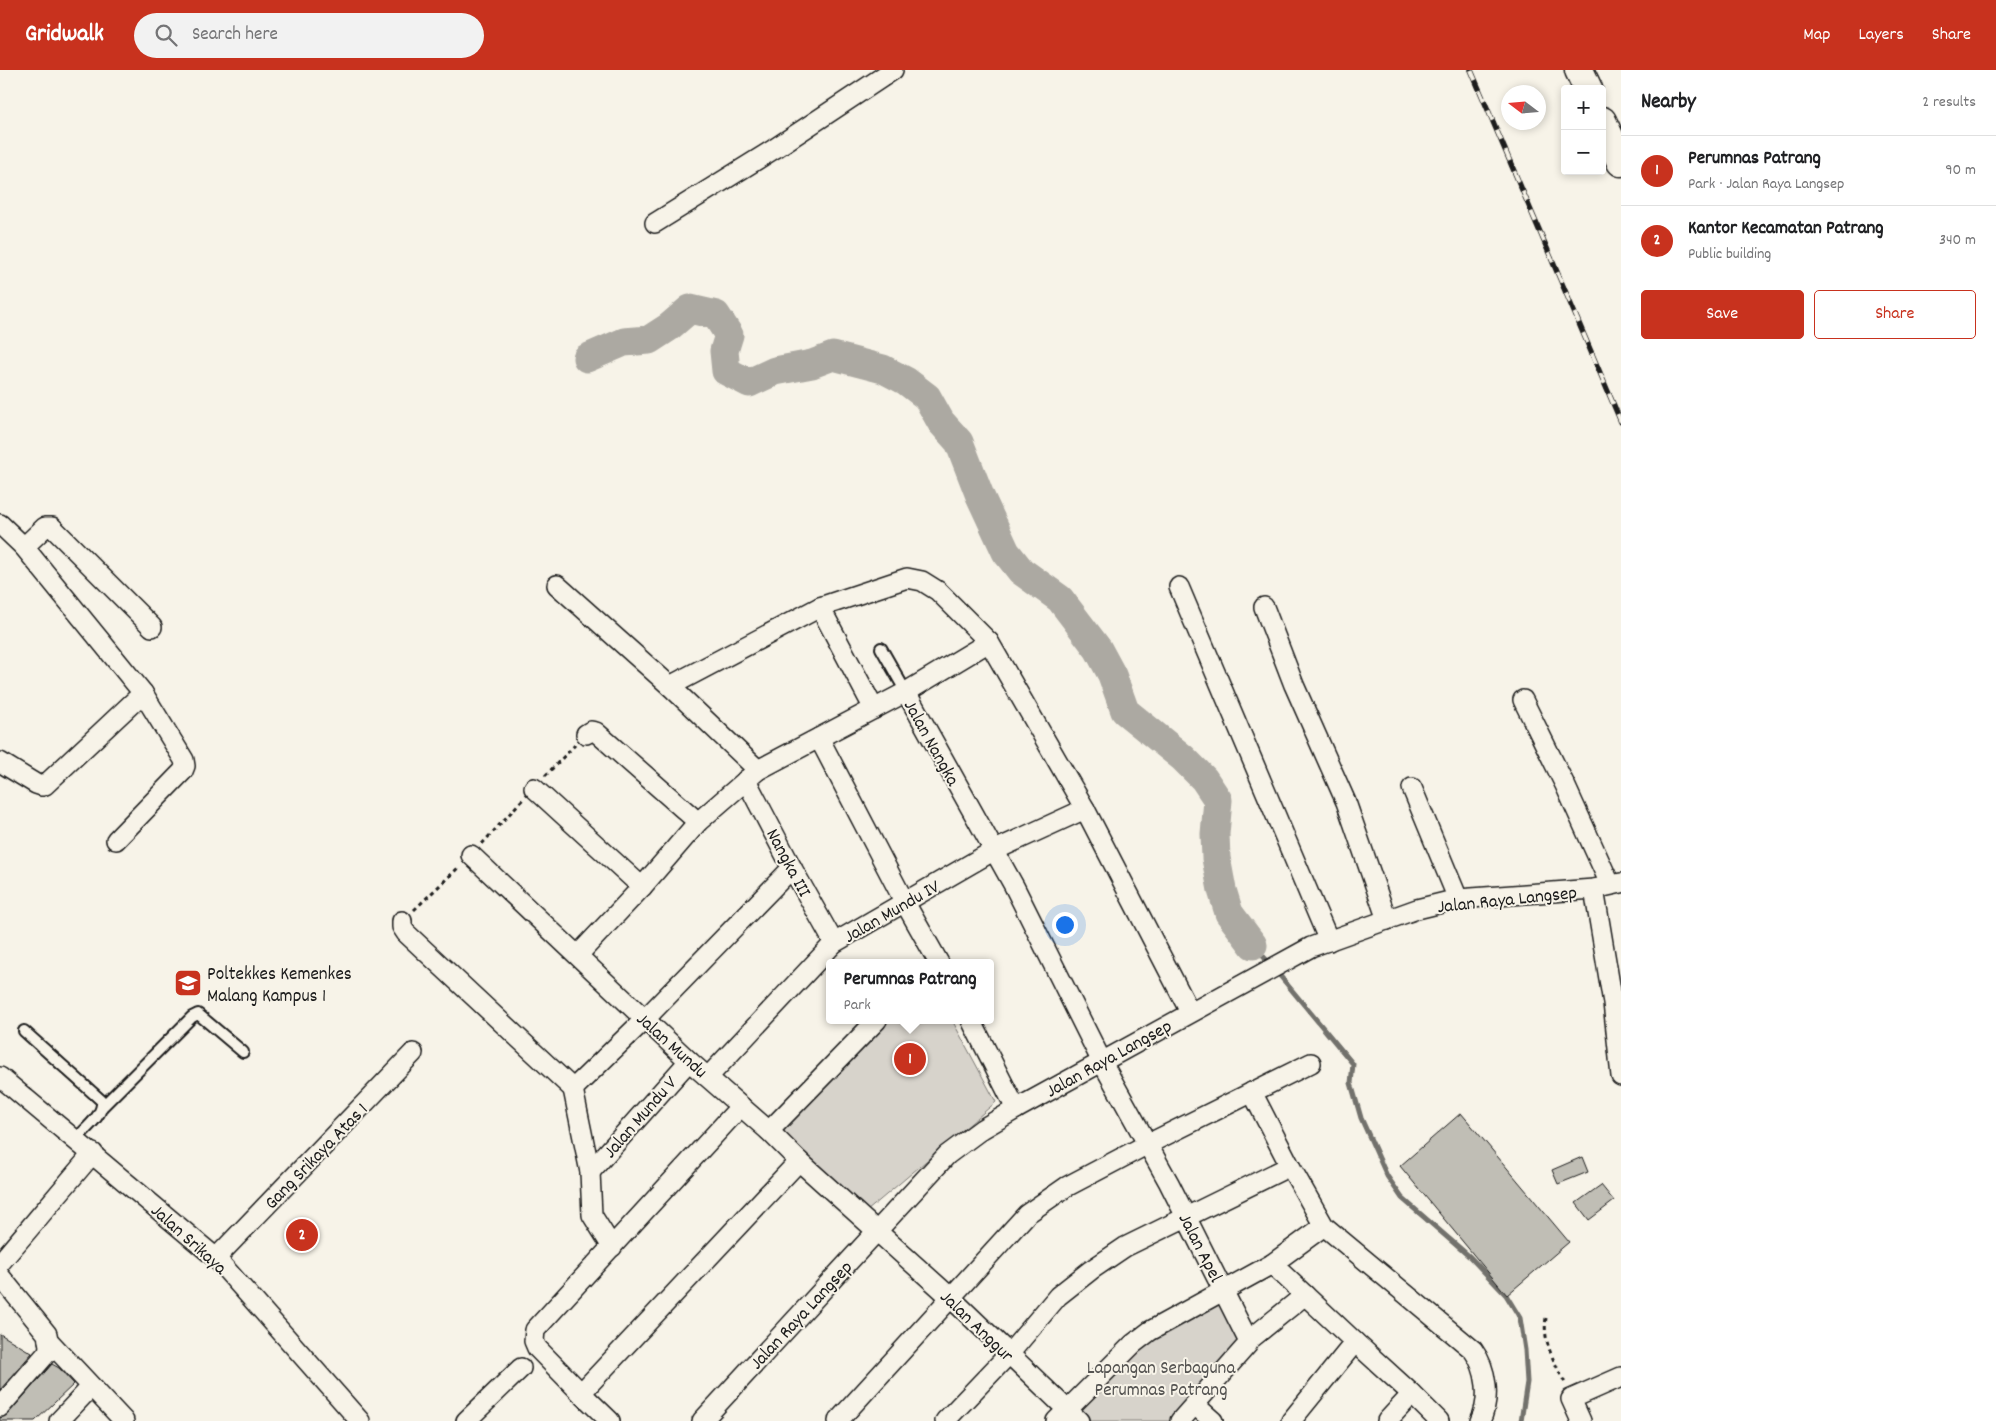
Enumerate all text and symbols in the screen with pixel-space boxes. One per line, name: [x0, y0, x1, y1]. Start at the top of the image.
search box: [134, 13, 484, 58]
text: Gridwalk: [25, 18, 104, 52]
icon: search: [152, 21, 180, 49]
text: Search here: [192, 22, 278, 49]
text: Map: [1803, 23, 1830, 48]
text: Layers: [1858, 23, 1904, 48]
text: Share: [1932, 23, 1971, 48]
north arrow: [1501, 85, 1546, 130]
map controls: [1561, 85, 1606, 175]
button: +: [1561, 85, 1606, 130]
text: Nearby: [1641, 88, 1696, 118]
text: 2 results: [1922, 91, 1976, 114]
button: −: [1561, 130, 1606, 175]
text: Perumnas Patrang: [1688, 146, 1821, 173]
text: 1: [1655, 159, 1659, 182]
text: 90 m: [1945, 159, 1976, 182]
text: Park · Jalan Raya Langsep: [1688, 173, 1845, 196]
text: Kantor Kecamatan Patrang: [1688, 216, 1884, 243]
text: 2: [1654, 229, 1661, 252]
text: 340 m: [1939, 229, 1976, 252]
text: Public building: [1688, 243, 1771, 266]
button: Save: [1641, 290, 1804, 339]
button: Share: [1814, 290, 1976, 339]
street label: Jalan Nangka: [895, 696, 965, 793]
street label: Nangka III: [758, 825, 816, 903]
street label: Jalan Mundu IV: [840, 875, 946, 951]
street label: Jalan Raya Langsep: [1436, 881, 1579, 922]
your location: [1052, 912, 1078, 938]
popup: [826, 959, 994, 1024]
place label: Poltekkes Kemenkes Malang Kampus 1: [207, 962, 352, 1011]
text: Perumnas Patrang: [844, 967, 976, 994]
school or university icon: Poltekkes Kemenkes Malang Kampus 1: [173, 968, 203, 998]
text: Park: [844, 994, 871, 1017]
street label: Jalan Mundu: [629, 1007, 712, 1086]
street label: Jalan Raya Langsep: [1042, 1014, 1178, 1106]
pin: 1: [894, 1040, 926, 1078]
street label: Jalan Mundu V: [598, 1071, 685, 1165]
street label: Gang Srikaya Atas 1: [259, 1098, 376, 1217]
street label: Jalan Srikaya: [143, 1199, 233, 1283]
street label: Jalan Apel: [1170, 1209, 1228, 1288]
pin: 2: [286, 1216, 318, 1254]
street label: Jalan Raya Langsep: [745, 1256, 860, 1377]
street label: Jalan Anggur: [933, 1285, 1019, 1370]
park label: Lapangan Serbaguna Perumnas Patrang: [1087, 1356, 1236, 1405]

